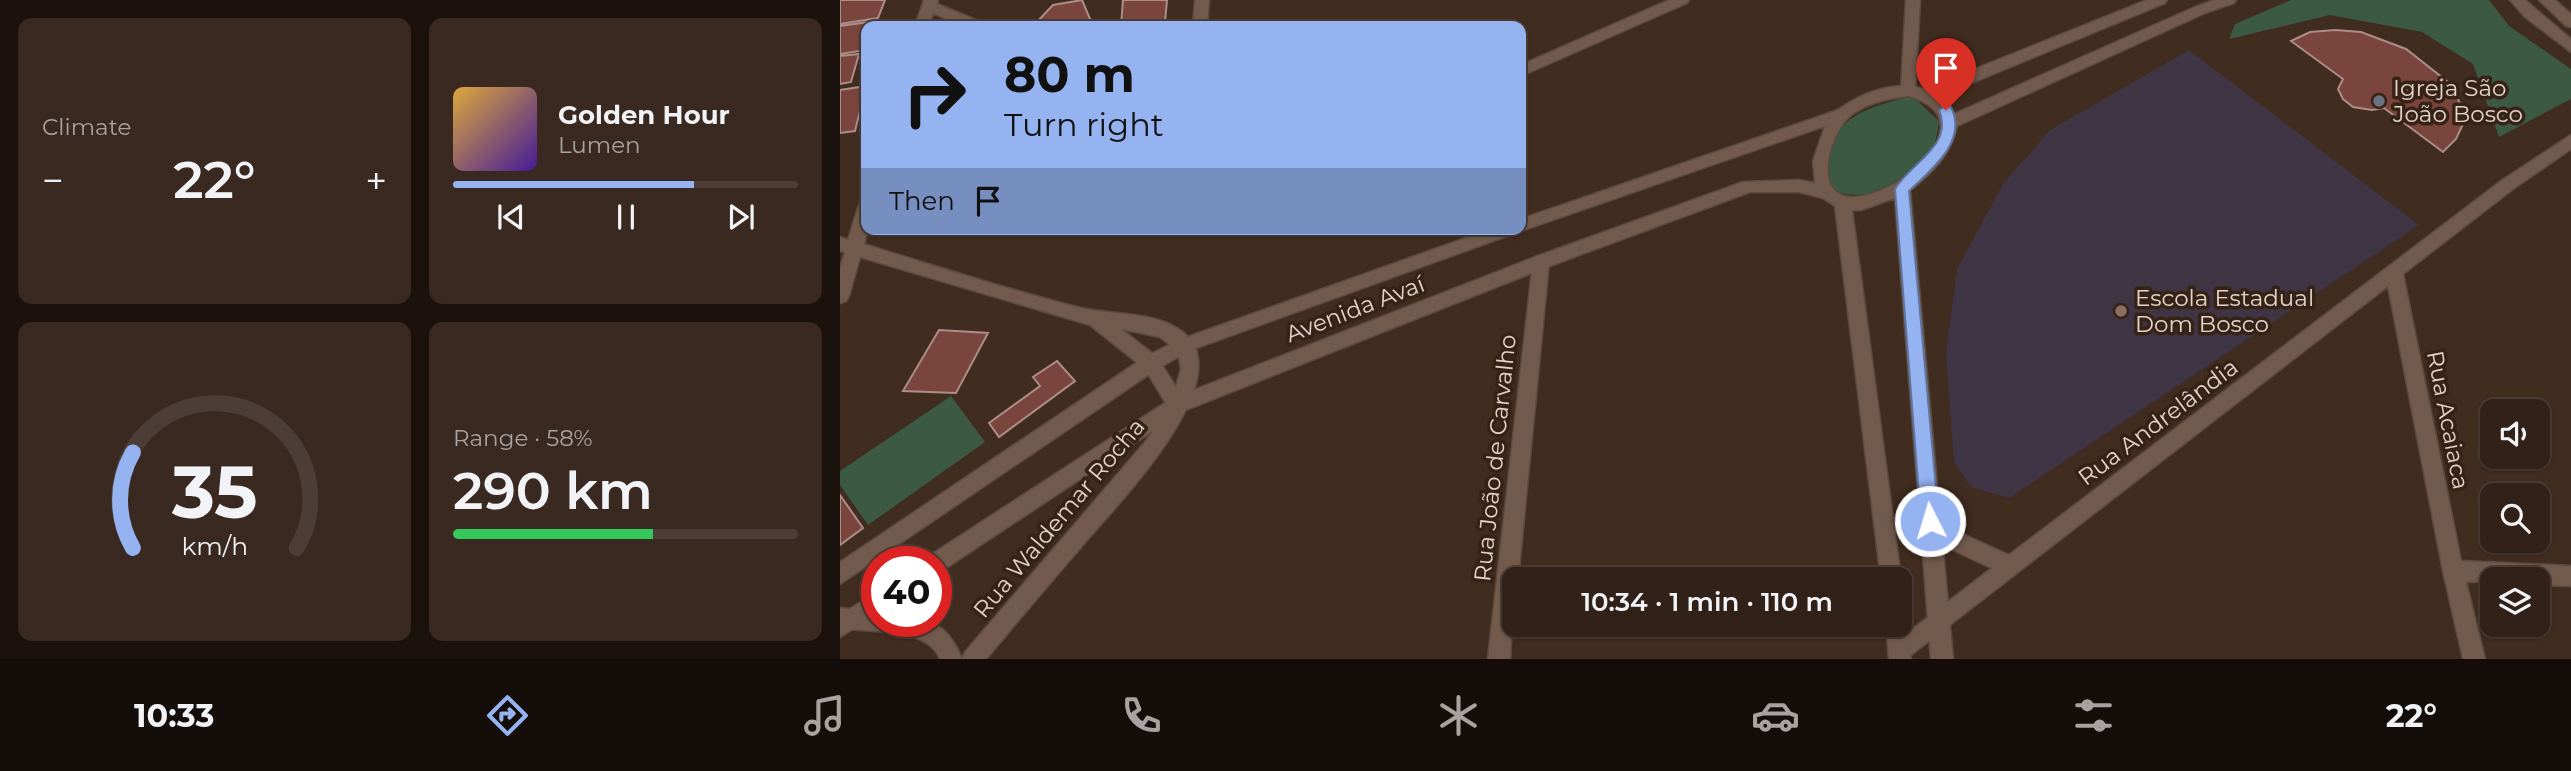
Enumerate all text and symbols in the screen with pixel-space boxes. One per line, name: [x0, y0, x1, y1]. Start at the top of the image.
pin: [1916, 38, 1976, 110]
text: 80 m: [1004, 45, 1135, 104]
icon: right: [889, 49, 980, 140]
icon: arrive: [1927, 49, 1965, 87]
place label: Igreja São João Bosco: [2392, 74, 2523, 128]
marker: Igreja São João Bosco: [2371, 93, 2387, 109]
text: Golden Hour: [558, 99, 730, 131]
text: Turn right: [1004, 105, 1164, 144]
text: Climate: [42, 113, 131, 141]
text: Lumen: [558, 131, 641, 159]
text: 22°: [173, 148, 256, 211]
text: −: [42, 157, 64, 204]
text: +: [365, 157, 387, 204]
icon: arrive: [969, 182, 1007, 220]
text: Then: [889, 185, 955, 217]
icon: previous: [492, 198, 530, 236]
icon: pause: [607, 198, 645, 236]
icon: next: [722, 198, 760, 236]
street label: Avenida Avaí: [1282, 269, 1429, 348]
place label: Escola Estadual Dom Bosco: [2135, 284, 2314, 338]
marker: Escola Estadual Dom Bosco: [2113, 303, 2129, 319]
street label: Rua João de Carvalho: [1468, 333, 1522, 583]
street label: Rua Acaiaca: [2421, 348, 2475, 492]
street label: Rua Andrelândia: [2073, 353, 2243, 491]
map controls: [2480, 399, 2550, 637]
button: sound: [2480, 399, 2550, 469]
street label: Rua Waldemar Rocha: [967, 413, 1151, 623]
text: Range · 58%: [453, 424, 593, 452]
text: 35: [171, 448, 257, 536]
text: 290 km: [453, 459, 653, 522]
button: search: [2480, 483, 2550, 553]
position arrow: [1893, 484, 1967, 558]
text: km/h: [181, 530, 248, 560]
speed limit sign: 40: [861, 546, 952, 637]
button: layers: [2480, 567, 2550, 637]
text: 10:34 · 1 min · 110 m: [1581, 586, 1833, 618]
icon: directions: [483, 691, 532, 740]
icon: music: [800, 691, 849, 740]
icon: phone: [1117, 691, 1166, 740]
icon: climate: [1434, 691, 1483, 740]
icon: car: [1751, 691, 1800, 740]
icon: filters: [2069, 691, 2118, 740]
text: 10:33: [134, 696, 214, 735]
text: 22°: [2386, 696, 2437, 735]

